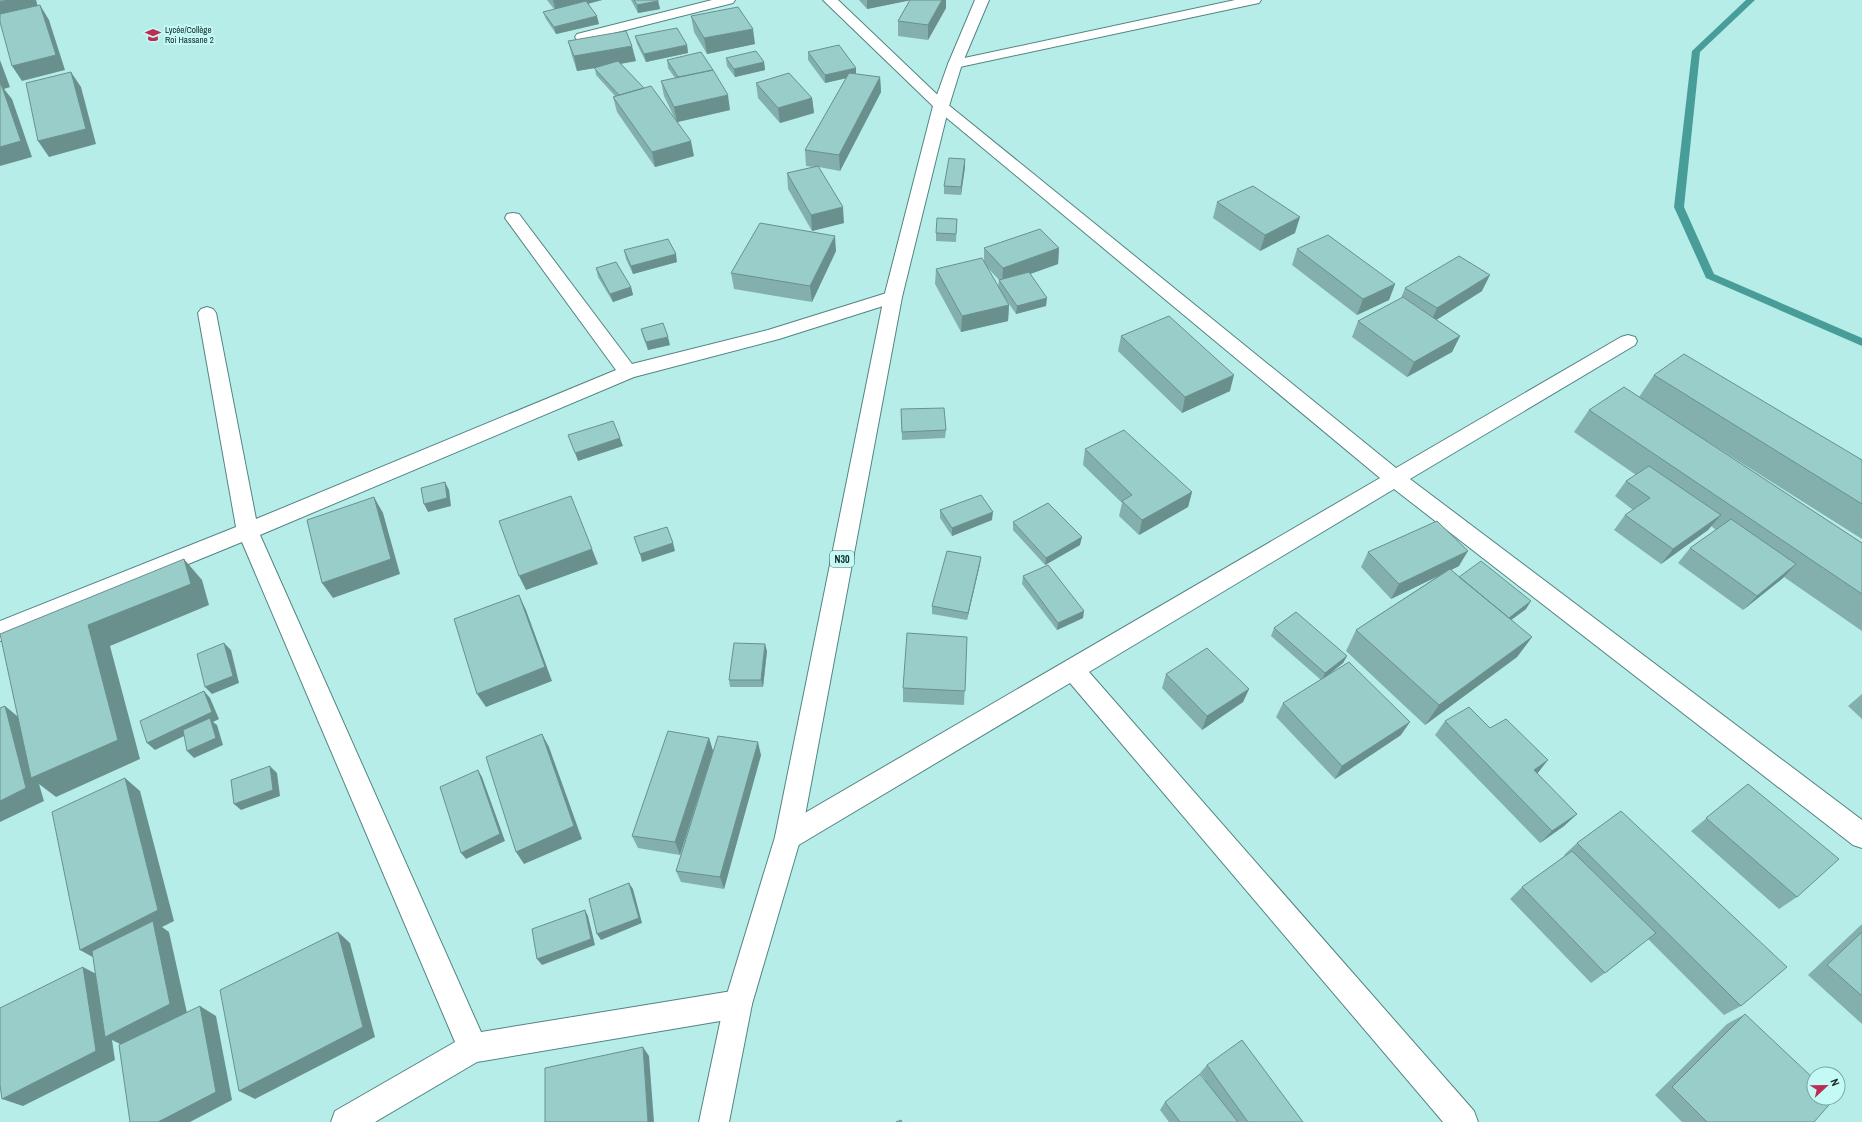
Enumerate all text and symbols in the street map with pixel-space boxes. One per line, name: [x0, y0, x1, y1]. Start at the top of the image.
place label: Lycée/Collège Roi Hassane 2: [165, 24, 214, 46]
school or university icon: Lycée/Collège Roi Hassane 2: [144, 26, 162, 44]
road number: N30: [830, 551, 854, 567]
north arrow: [1806, 1066, 1846, 1106]
text: N: [1828, 1077, 1843, 1088]

